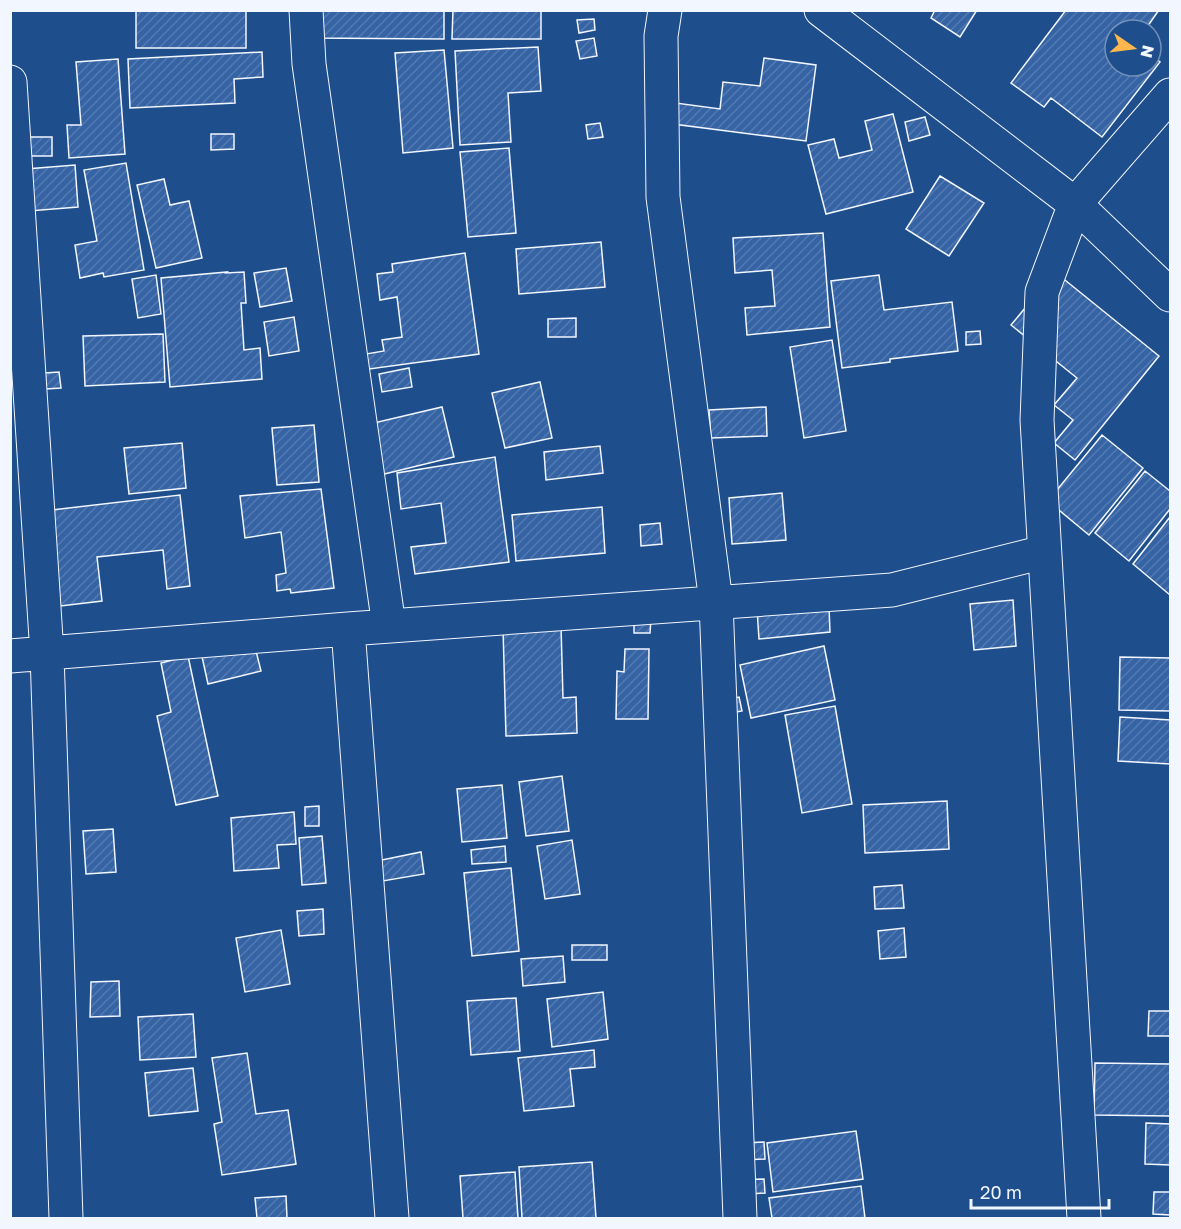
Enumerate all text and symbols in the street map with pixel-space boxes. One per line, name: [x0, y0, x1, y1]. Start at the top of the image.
north arrow: [1103, 18, 1163, 78]
text: N: [1136, 43, 1159, 60]
scale bar: [971, 1172, 1109, 1210]
text: 20 m: [980, 1181, 1022, 1203]

